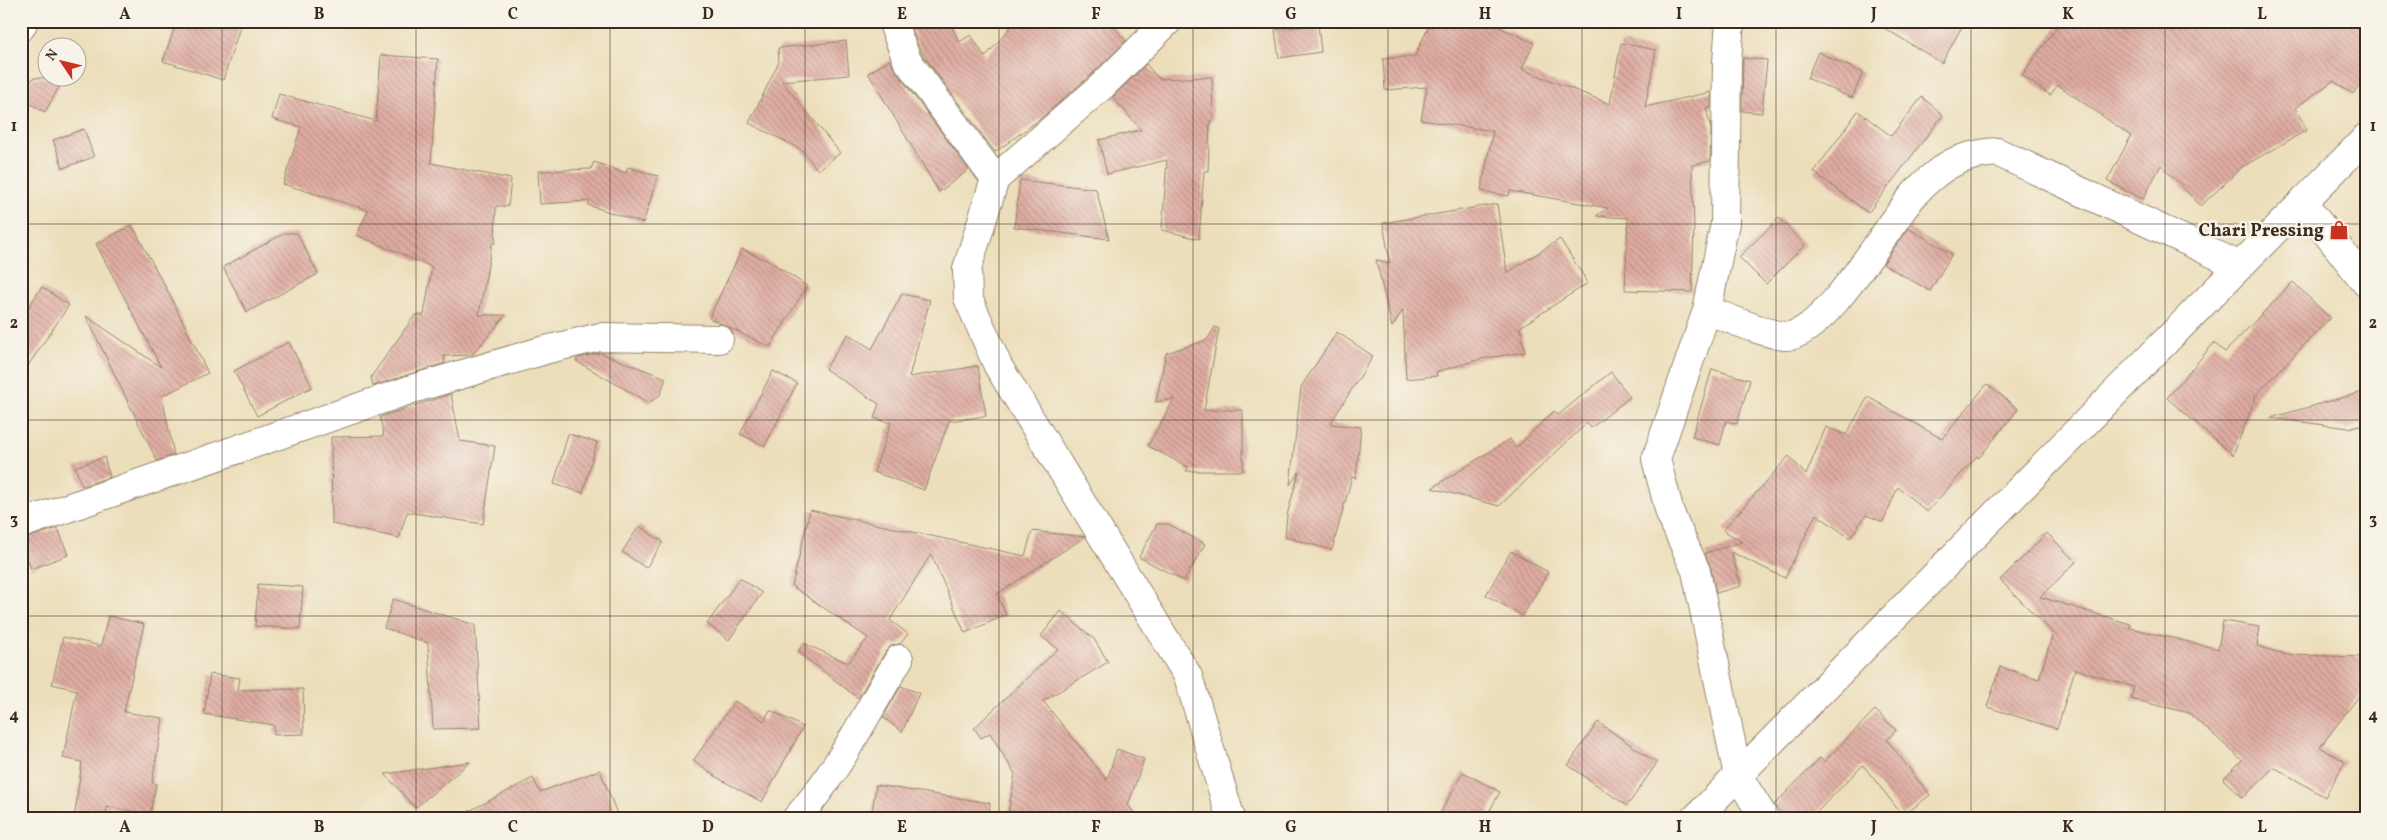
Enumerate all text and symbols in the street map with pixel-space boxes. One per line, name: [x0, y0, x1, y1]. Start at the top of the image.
text: A: [119, 4, 131, 26]
text: B: [314, 4, 325, 26]
text: C: [508, 4, 518, 26]
text: D: [702, 4, 714, 26]
text: E: [897, 4, 907, 26]
text: F: [1091, 4, 1101, 26]
text: G: [1285, 4, 1297, 26]
text: H: [1479, 4, 1491, 26]
text: I: [1676, 4, 1682, 26]
text: J: [1870, 4, 1877, 26]
text: K: [2062, 4, 2074, 26]
text: L: [2257, 4, 2267, 26]
north arrow: [38, 38, 88, 88]
text: N: [42, 46, 63, 65]
text: 1: [11, 116, 17, 138]
text: 1: [2370, 116, 2376, 138]
place label: Chari Pressing: [2199, 219, 2324, 244]
shop icon: Chari Pressing: [2328, 219, 2350, 241]
text: 2: [10, 313, 18, 335]
text: 2: [2369, 313, 2377, 335]
text: 3: [10, 509, 18, 531]
text: 3: [2369, 509, 2377, 531]
text: 4: [9, 705, 19, 727]
text: 4: [2368, 705, 2378, 727]
text: A: [119, 817, 131, 839]
text: B: [314, 817, 325, 839]
text: C: [508, 817, 518, 839]
text: D: [702, 817, 714, 839]
text: E: [897, 817, 907, 839]
text: F: [1091, 817, 1101, 839]
text: G: [1285, 817, 1297, 839]
text: H: [1479, 817, 1491, 839]
text: I: [1676, 817, 1682, 839]
text: J: [1870, 817, 1877, 839]
text: K: [2062, 817, 2074, 839]
text: L: [2257, 817, 2267, 839]

